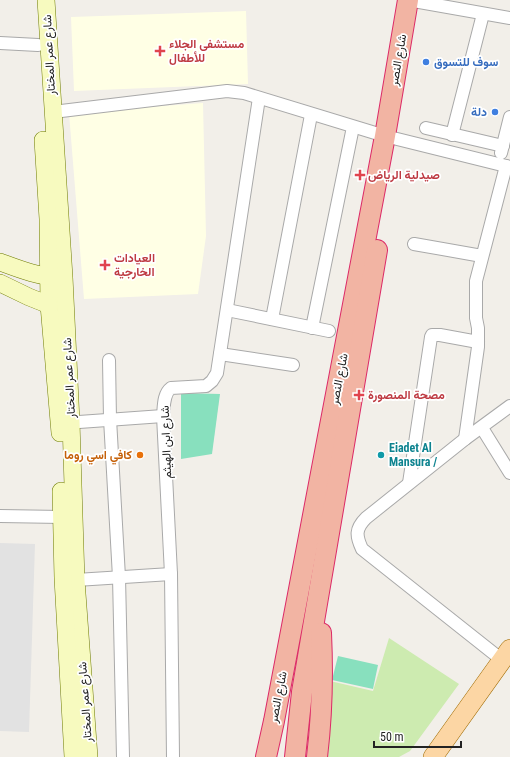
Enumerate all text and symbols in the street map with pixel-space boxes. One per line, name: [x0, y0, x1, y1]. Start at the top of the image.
street label: شارع عمر المختار: [40, 14, 60, 97]
street label: شارع النصر: [386, 33, 411, 88]
place label: مستشفى الجلاء للأطفال: [169, 37, 245, 65]
marker: مستشفى الجلاء للأطفال: [154, 45, 166, 57]
place label: سوف للتسوق: [434, 55, 499, 70]
marker: سوف للتسوق: [421, 57, 431, 67]
place label: دلة: [471, 105, 487, 119]
marker: دلة: [490, 107, 500, 117]
place label: صيدلية الرياض: [368, 168, 440, 183]
marker: صيدلية الرياض: [355, 170, 365, 180]
place label: العيادات الخارجية: [114, 251, 155, 280]
marker: العيادات الخارجية: [99, 259, 111, 271]
street label: شارع عمر المختار: [60, 337, 80, 420]
street label: شارع النصر: [327, 352, 353, 407]
place label: مصحة المنصورة: [368, 388, 445, 403]
marker: مصحة المنصورة: [353, 389, 365, 401]
street label: شارع ابن الهيثم: [158, 405, 176, 479]
place label: Eiadet Al Mansura /: [389, 441, 437, 469]
place label: كافي اسي روما: [64, 448, 133, 465]
marker: كافي اسي روما: [135, 450, 145, 460]
marker: Eiadet Al Mansura /: [376, 450, 386, 460]
street label: شارع عمر المختار: [75, 661, 97, 744]
street label: شارع النصر: [266, 670, 292, 725]
scale bar: [374, 723, 461, 749]
text: 50 m: [380, 730, 404, 744]

